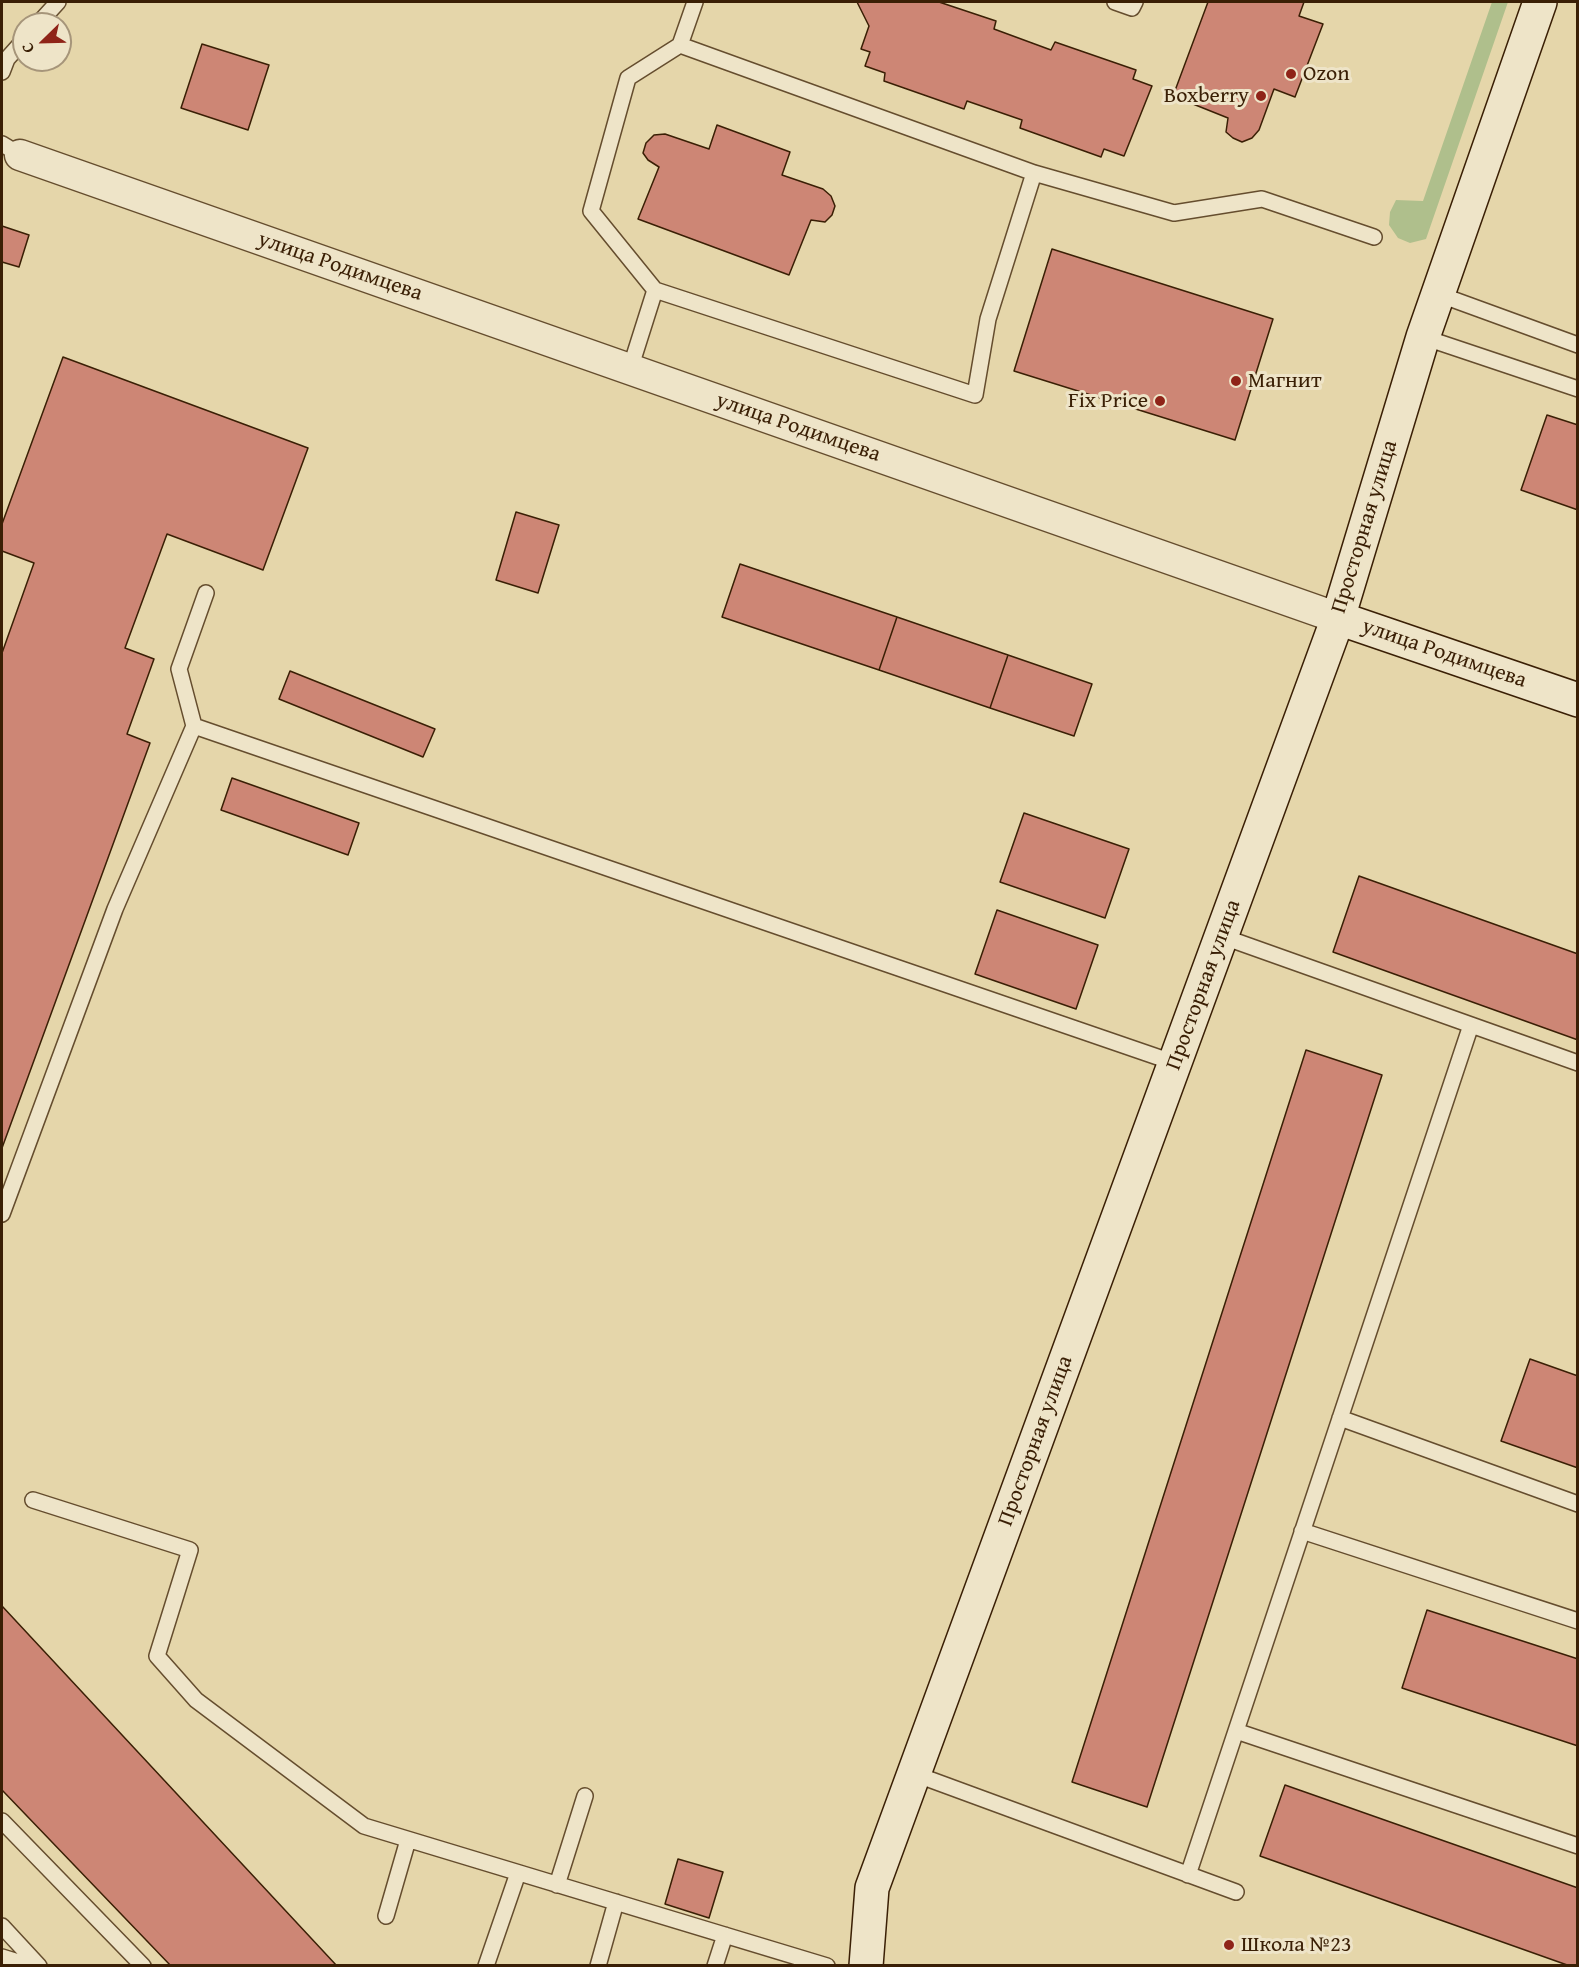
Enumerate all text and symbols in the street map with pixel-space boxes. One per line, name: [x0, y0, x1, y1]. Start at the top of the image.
north arrow: [12, 12, 72, 72]
text: С: [14, 39, 40, 57]
place label: Ozon: [1303, 61, 1350, 87]
marker: Ozon: [1284, 67, 1298, 81]
place label: Boxberry: [1164, 83, 1249, 109]
marker: Boxberry: [1254, 89, 1268, 103]
street label: улица Родимцева: [254, 227, 426, 307]
place label: Магнит: [1248, 368, 1322, 394]
marker: Магнит: [1229, 374, 1243, 388]
street label: улица Родимцева: [712, 388, 884, 468]
place label: Fix Price: [1068, 388, 1148, 414]
marker: Fix Price: [1153, 394, 1167, 408]
street label: Просторная улица: [1326, 437, 1404, 617]
street label: улица Родимцева: [1358, 614, 1530, 694]
street label: Просторная улица: [1161, 896, 1247, 1074]
street label: Просторная улица: [993, 1352, 1079, 1530]
place label: Школа №23: [1241, 1932, 1352, 1958]
marker: Школа №23: [1222, 1938, 1236, 1952]

